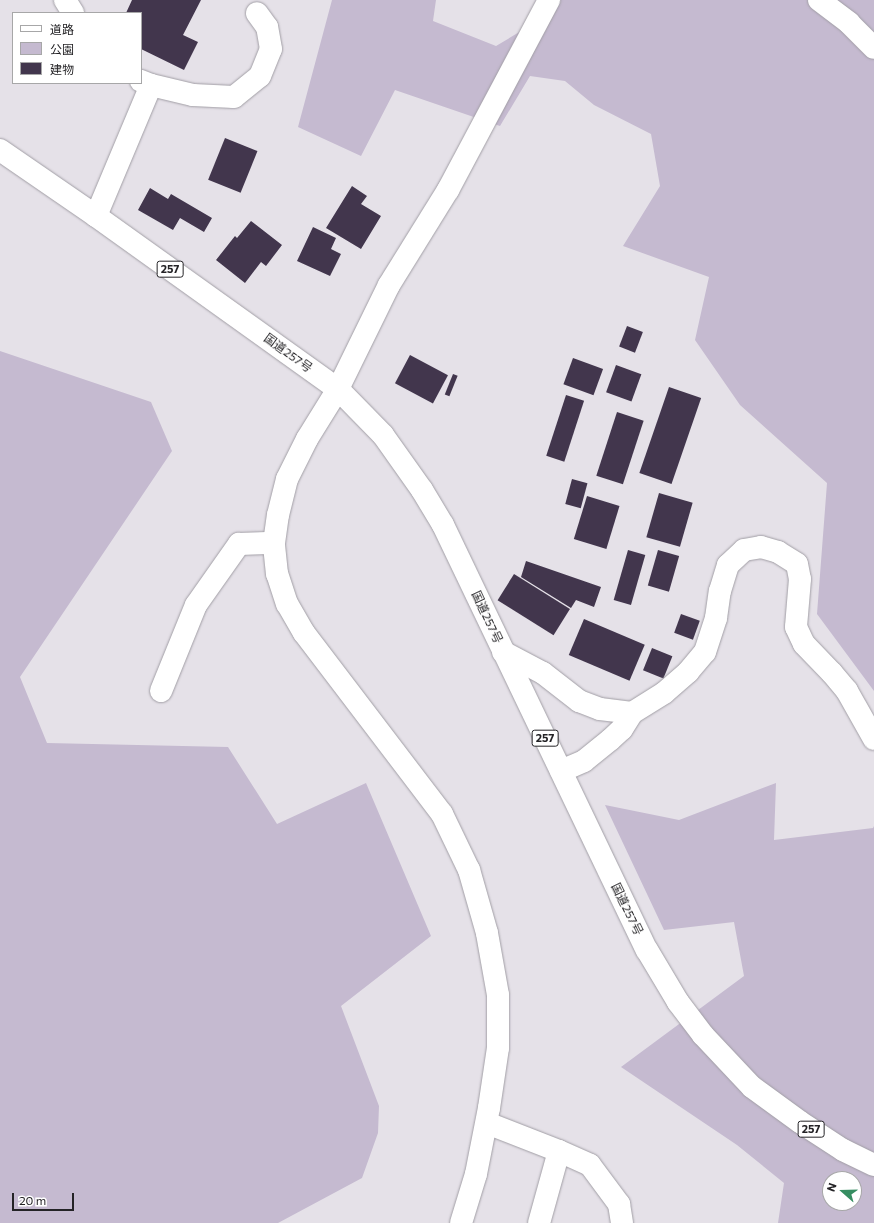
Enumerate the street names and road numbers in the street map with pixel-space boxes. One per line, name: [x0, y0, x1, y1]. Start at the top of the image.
road number: 257: [156, 260, 184, 278]
street label: 国道257号: [261, 331, 315, 375]
street label: 国道257号: [469, 589, 505, 645]
road number: 257: [531, 729, 559, 747]
street label: 国道257号: [608, 881, 646, 937]
road number: 257: [797, 1120, 825, 1138]

